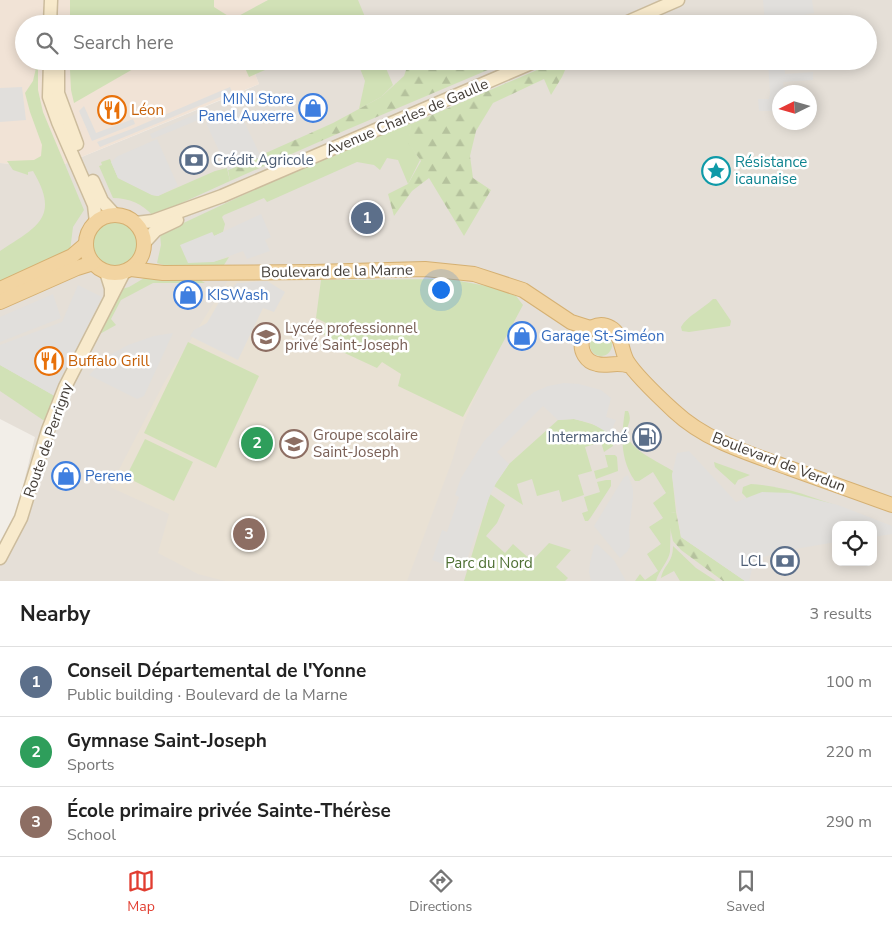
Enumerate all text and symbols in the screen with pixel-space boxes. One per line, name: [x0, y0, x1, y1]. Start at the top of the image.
search box: [15, 15, 877, 70]
icon: search: [33, 29, 61, 57]
text: Search here: [73, 30, 174, 56]
street label: Avenue Charles de Gaulle: [323, 74, 491, 160]
north arrow: [772, 85, 817, 130]
place label: MINI Store Panel Auxerre: [198, 89, 294, 126]
shop icon: MINI Store Panel Auxerre: [298, 93, 328, 123]
restaurant icon: Léon: [97, 95, 127, 125]
place label: Léon: [131, 100, 164, 120]
bank icon: Crédit Agricole: [179, 145, 209, 175]
place label: Crédit Agricole: [213, 150, 314, 170]
place label: Résistance icaunaise: [735, 152, 807, 189]
place icon: Résistance icaunaise: [701, 156, 731, 186]
pin: 1: [351, 199, 383, 237]
street label: Boulevard de la Marne: [261, 260, 413, 282]
your location: [428, 277, 454, 303]
shop icon: KISWash: [173, 280, 203, 310]
place label: KISWash: [207, 285, 269, 305]
place label: Lycée professionnel privé Saint-Joseph: [285, 318, 418, 355]
shop icon: Garage St-Siméon: [507, 321, 537, 351]
school or university icon: Lycée professionnel privé Saint-Joseph: [251, 322, 281, 352]
place label: Garage St-Siméon: [541, 326, 664, 346]
restaurant icon: Buffalo Grill: [34, 346, 64, 376]
place label: Buffalo Grill: [68, 351, 150, 371]
street label: Route de Perrigny: [19, 379, 77, 500]
fuel station icon: Intermarché: [632, 422, 662, 452]
pin: 2: [241, 424, 273, 462]
place label: Groupe scolaire Saint-Joseph: [313, 425, 418, 462]
place label: Intermarché: [548, 427, 628, 447]
street label: Boulevard de Verdun: [709, 427, 849, 497]
school or university icon: Groupe scolaire Saint-Joseph: [279, 429, 309, 459]
shop icon: Perene: [51, 461, 81, 491]
place label: Perene: [85, 466, 132, 486]
pin: 3: [233, 515, 265, 553]
map controls: [832, 521, 877, 566]
button: locate: [832, 521, 877, 566]
bank icon: LCL: [770, 546, 800, 576]
place label: LCL: [740, 551, 766, 571]
park label: Parc du Nord: [445, 553, 533, 573]
text: Nearby: [20, 600, 90, 628]
text: 3 results: [810, 603, 872, 625]
text: Conseil Départemental de l'Yonne: [67, 658, 366, 684]
text: 1: [31, 671, 41, 693]
text: 100 m: [825, 671, 872, 693]
text: Public building · Boulevard de la Marne: [67, 684, 348, 706]
text: Gymnase Saint-Joseph: [67, 728, 267, 754]
text: 2: [31, 741, 41, 763]
text: 220 m: [825, 741, 872, 763]
text: Sports: [67, 754, 115, 776]
text: École primaire privée Sainte-Thérèse: [67, 798, 391, 824]
text: 3: [31, 811, 41, 833]
text: 290 m: [825, 811, 872, 833]
text: School: [67, 824, 116, 846]
tab: Map: [127, 867, 155, 916]
tab: Directions: [409, 867, 472, 916]
tab: Saved: [726, 867, 765, 916]

